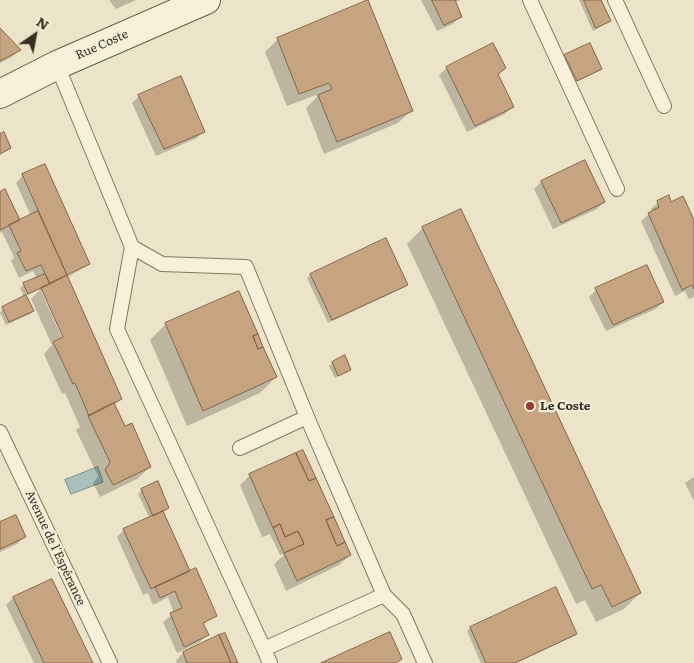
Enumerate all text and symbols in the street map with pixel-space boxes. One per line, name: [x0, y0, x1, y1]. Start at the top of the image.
north arrow: [10, 10, 60, 60]
text: N: [33, 11, 54, 34]
street label: Rue Coste: [74, 27, 130, 63]
place label: Le Coste: [540, 399, 591, 413]
marker: Le Coste: [524, 400, 536, 412]
street label: Avenue de l'Espérance: [22, 488, 88, 608]

